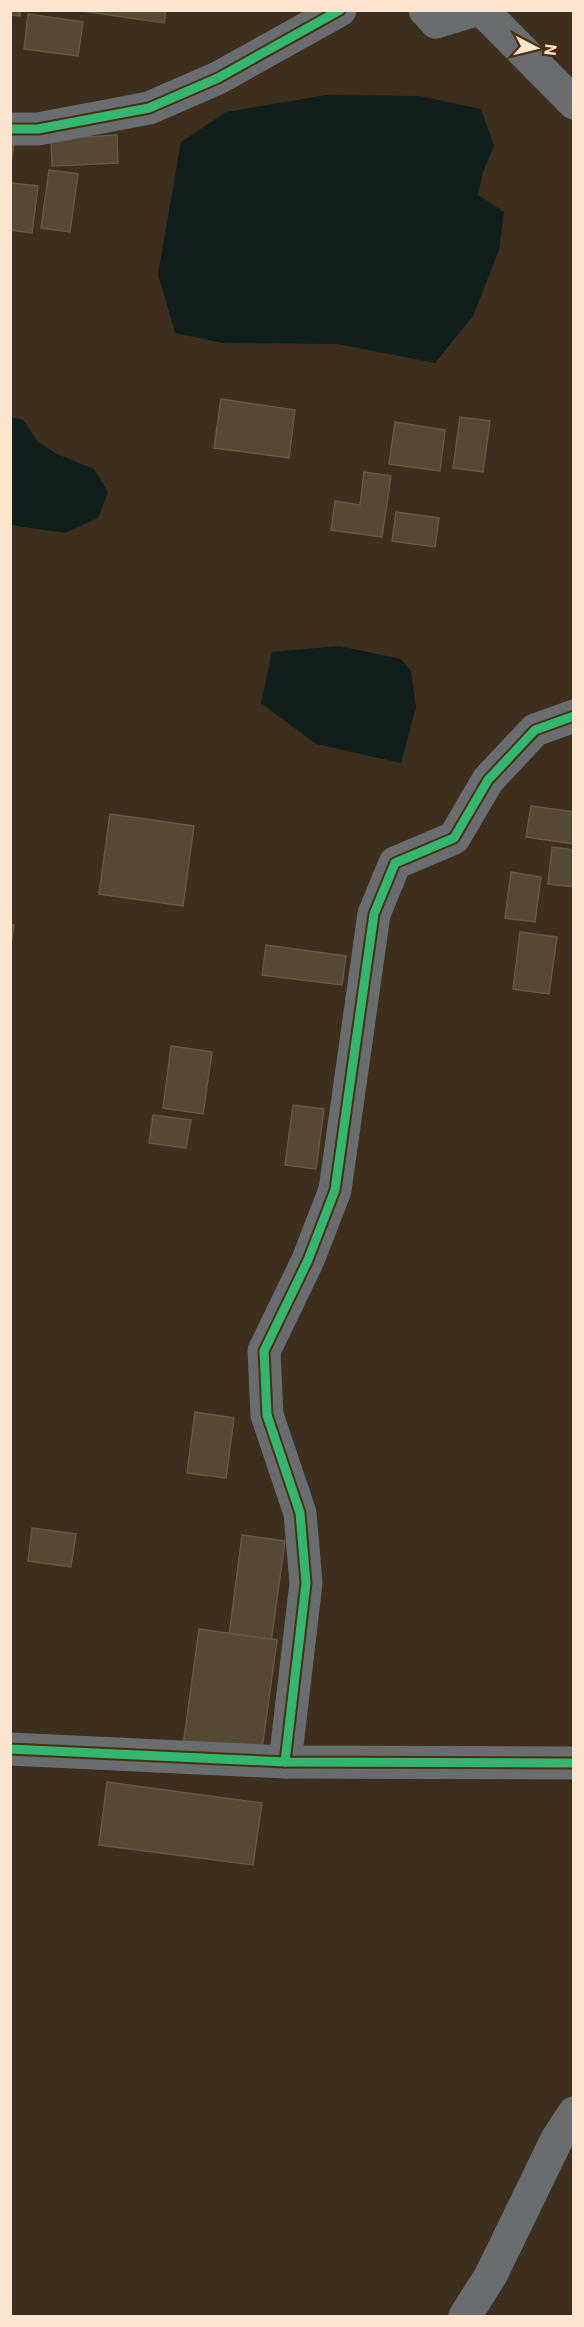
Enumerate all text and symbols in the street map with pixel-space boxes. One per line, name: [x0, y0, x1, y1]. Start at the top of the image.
north arrow: [506, 18, 566, 78]
text: N: [540, 43, 561, 57]

